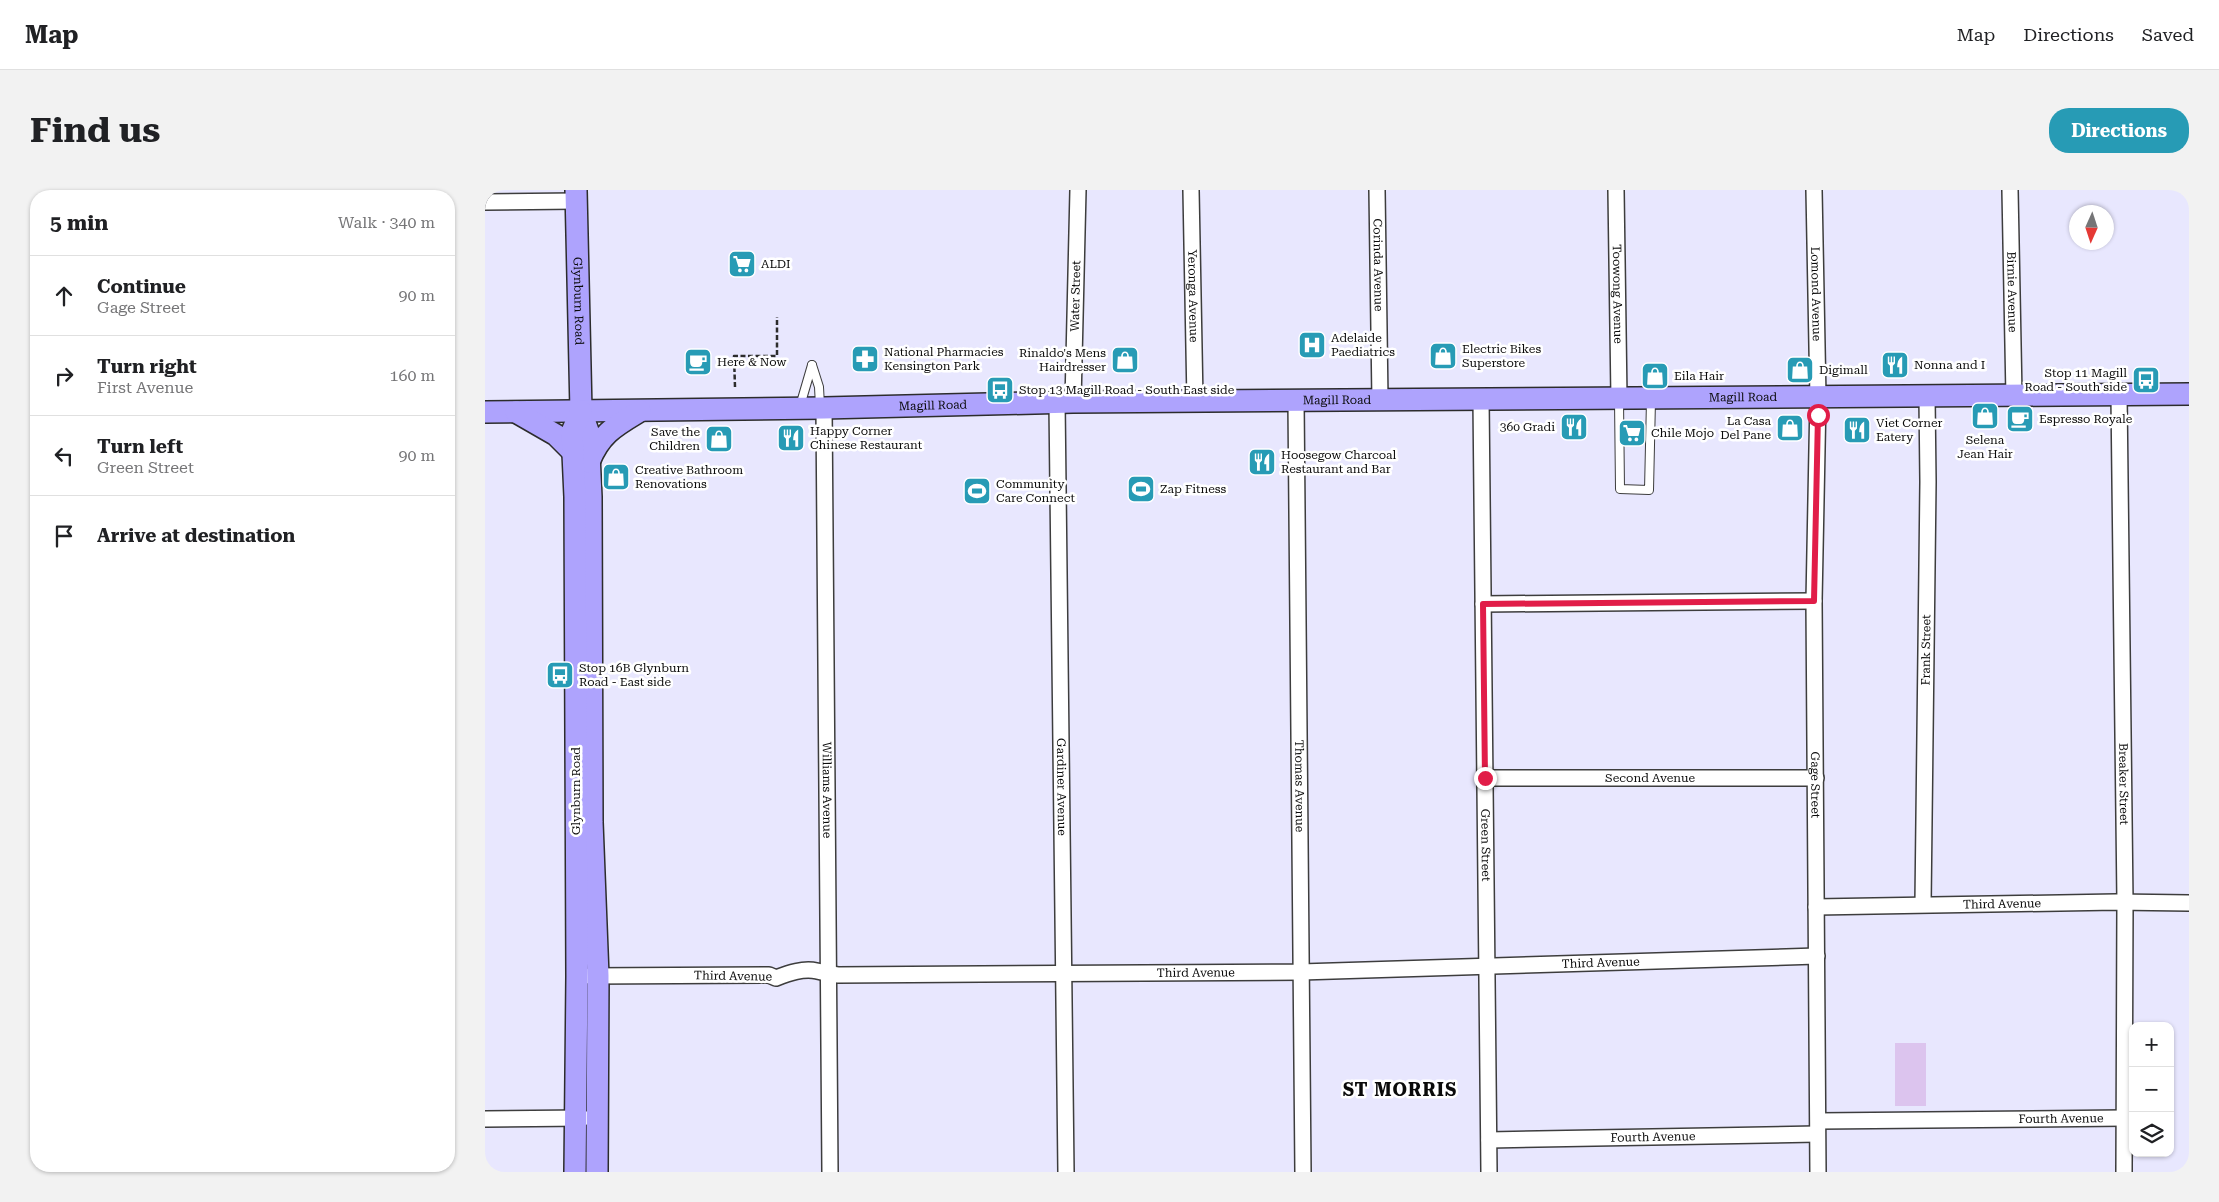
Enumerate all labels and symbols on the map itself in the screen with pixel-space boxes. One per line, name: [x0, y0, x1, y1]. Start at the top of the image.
north arrow: [2069, 205, 2114, 250]
street label: Corinda Avenue: [1370, 218, 1386, 312]
street label: Toowong Avenue: [1610, 244, 1625, 344]
street label: Lomond Avenue: [1808, 246, 1824, 342]
supermarket icon: ALDI: [727, 249, 757, 279]
street label: Yeronga Avenue: [1185, 249, 1201, 343]
street label: Birnie Avenue: [2004, 251, 2020, 333]
street label: Glynburn Road: [571, 257, 587, 345]
place label: ALDI: [761, 257, 791, 271]
street label: Water Street: [1068, 260, 1083, 332]
hospital icon: Adelaide Paediatrics: [1297, 330, 1327, 360]
place label: Adelaide Paediatrics: [1331, 331, 1395, 359]
shop icon: Electric Bikes Superstore: [1428, 341, 1458, 371]
place label: Electric Bikes Superstore: [1462, 342, 1541, 370]
pharmacy icon: National Pharmacies Kensington Park: [850, 344, 880, 374]
place label: National Pharmacies Kensington Park: [884, 345, 1004, 373]
shop icon: Rinaldo's Mens Hairdresser: [1110, 345, 1140, 375]
place label: Rinaldo's Mens Hairdresser: [1019, 346, 1106, 374]
cafe icon: Here & Now: [683, 347, 713, 377]
restaurant icon: Nonna and I: [1880, 350, 1910, 380]
place label: Here & Now: [717, 355, 786, 369]
shop icon: Digimall: [1785, 355, 1815, 385]
place label: Nonna and I: [1914, 358, 1985, 372]
shop icon: Eila Hair: [1640, 361, 1670, 391]
place label: Digimall: [1819, 363, 1868, 377]
bus stop icon: Stop 11 Magill Road - South side: [2131, 365, 2161, 395]
place label: Stop 11 Magill Road - South side: [2025, 366, 2127, 394]
place label: Eila Hair: [1674, 369, 1724, 383]
bus stop icon: Stop 13 Magill Road - South East side: [985, 375, 1015, 405]
place label: Stop 13 Magill Road - South East side: [1019, 383, 1235, 397]
street label: Magill Road: [1709, 390, 1777, 404]
street label: Magill Road: [1303, 393, 1371, 407]
street label: Magill Road: [899, 398, 968, 413]
shop icon: Selena Jean Hair: [1970, 401, 2000, 431]
route start: [1807, 404, 1830, 427]
cafe icon: Espresso Royale: [2005, 404, 2035, 434]
restaurant icon: 360 Gradi: [1559, 412, 1589, 442]
place label: Espresso Royale: [2039, 412, 2133, 426]
shop icon: La Casa Del Pane: [1775, 413, 1805, 443]
place label: La Casa Del Pane: [1720, 414, 1771, 442]
restaurant icon: Viet Corner Eatery: [1842, 415, 1872, 445]
place label: Viet Corner Eatery: [1876, 416, 1943, 444]
supermarket icon: Chile Mojo: [1617, 418, 1647, 448]
place label: 360 Gradi: [1500, 420, 1555, 434]
restaurant icon: Happy Corner Chinese Restaurant: [776, 423, 806, 453]
shop icon: Save the Children: [704, 424, 734, 454]
place label: Happy Corner Chinese Restaurant: [810, 424, 923, 452]
place label: Save the Children: [649, 425, 700, 453]
place label: Chile Mojo: [1651, 426, 1714, 440]
place label: Selena Jean Hair: [1957, 433, 2013, 461]
restaurant icon: Hoosegow Charcoal Restaurant and Bar: [1247, 447, 1277, 477]
place label: Hoosegow Charcoal Restaurant and Bar: [1281, 448, 1397, 476]
shop icon: Creative Bathroom Renovations: [601, 462, 631, 492]
place label: Creative Bathroom Renovations: [635, 463, 743, 491]
sports icon: Zap Fitness: [1126, 474, 1156, 504]
sports icon: Community Care Connect: [962, 476, 992, 506]
place label: Community Care Connect: [996, 477, 1075, 505]
place label: Zap Fitness: [1160, 482, 1226, 496]
street label: Frank Street: [1919, 614, 1933, 686]
bus stop icon: Stop 16B Glynburn Road - East side: [545, 660, 575, 690]
place label: Stop 16B Glynburn Road - East side: [579, 661, 689, 689]
street label: Gardiner Avenue: [1054, 738, 1069, 836]
street label: Thomas Avenue: [1292, 740, 1307, 833]
street label: Williams Avenue: [820, 742, 834, 839]
street label: Breaker Street: [2116, 743, 2131, 826]
street label: Glynburn Road: [569, 747, 583, 835]
street label: Gage Street: [1808, 752, 1823, 819]
route end: [1474, 767, 1497, 790]
street label: Second Avenue: [1605, 771, 1695, 785]
street label: Green Street: [1478, 809, 1493, 882]
street label: Third Avenue: [1963, 896, 2042, 912]
street label: Third Avenue: [1561, 954, 1640, 971]
street label: Third Avenue: [1157, 965, 1235, 980]
street label: Third Avenue: [694, 968, 773, 984]
district label: ST MORRIS: [1343, 1079, 1457, 1100]
street label: Fourth Avenue: [2018, 1111, 2104, 1126]
street label: Fourth Avenue: [1610, 1129, 1696, 1145]

